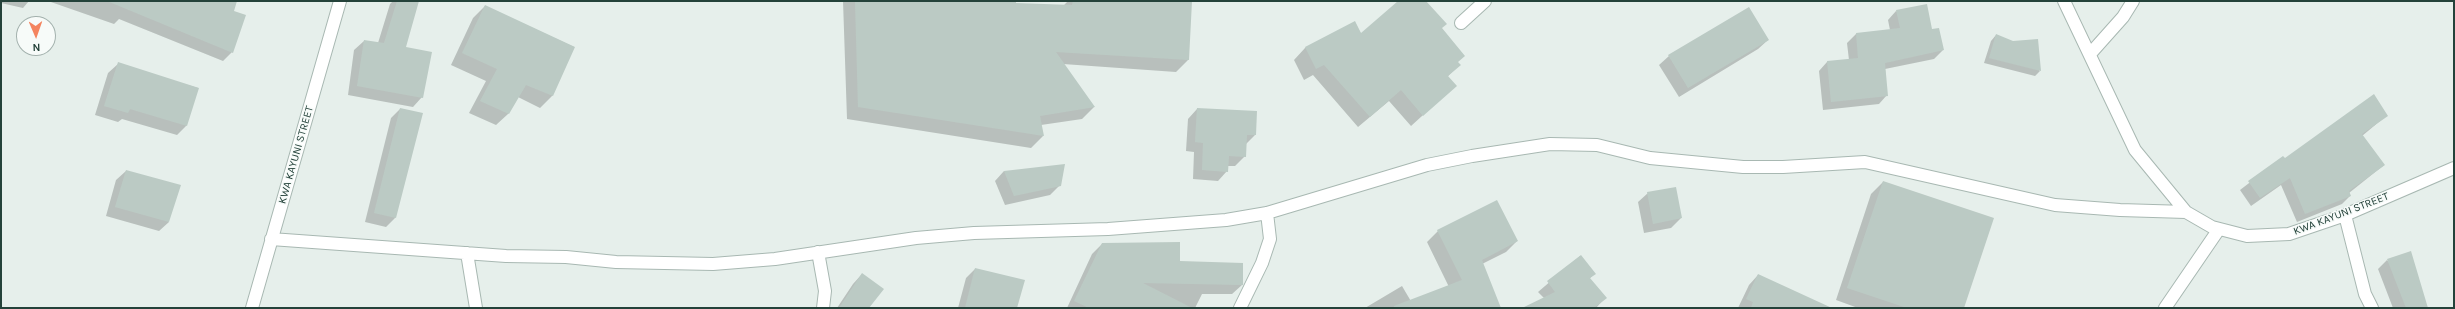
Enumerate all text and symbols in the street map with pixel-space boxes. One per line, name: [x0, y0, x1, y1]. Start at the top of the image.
north arrow: [16, 16, 56, 56]
text: N: [32, 41, 41, 54]
street label: KWA KAYUNI STREET: [276, 105, 316, 205]
street label: KWA KAYUNI STREET: [2291, 190, 2391, 238]

